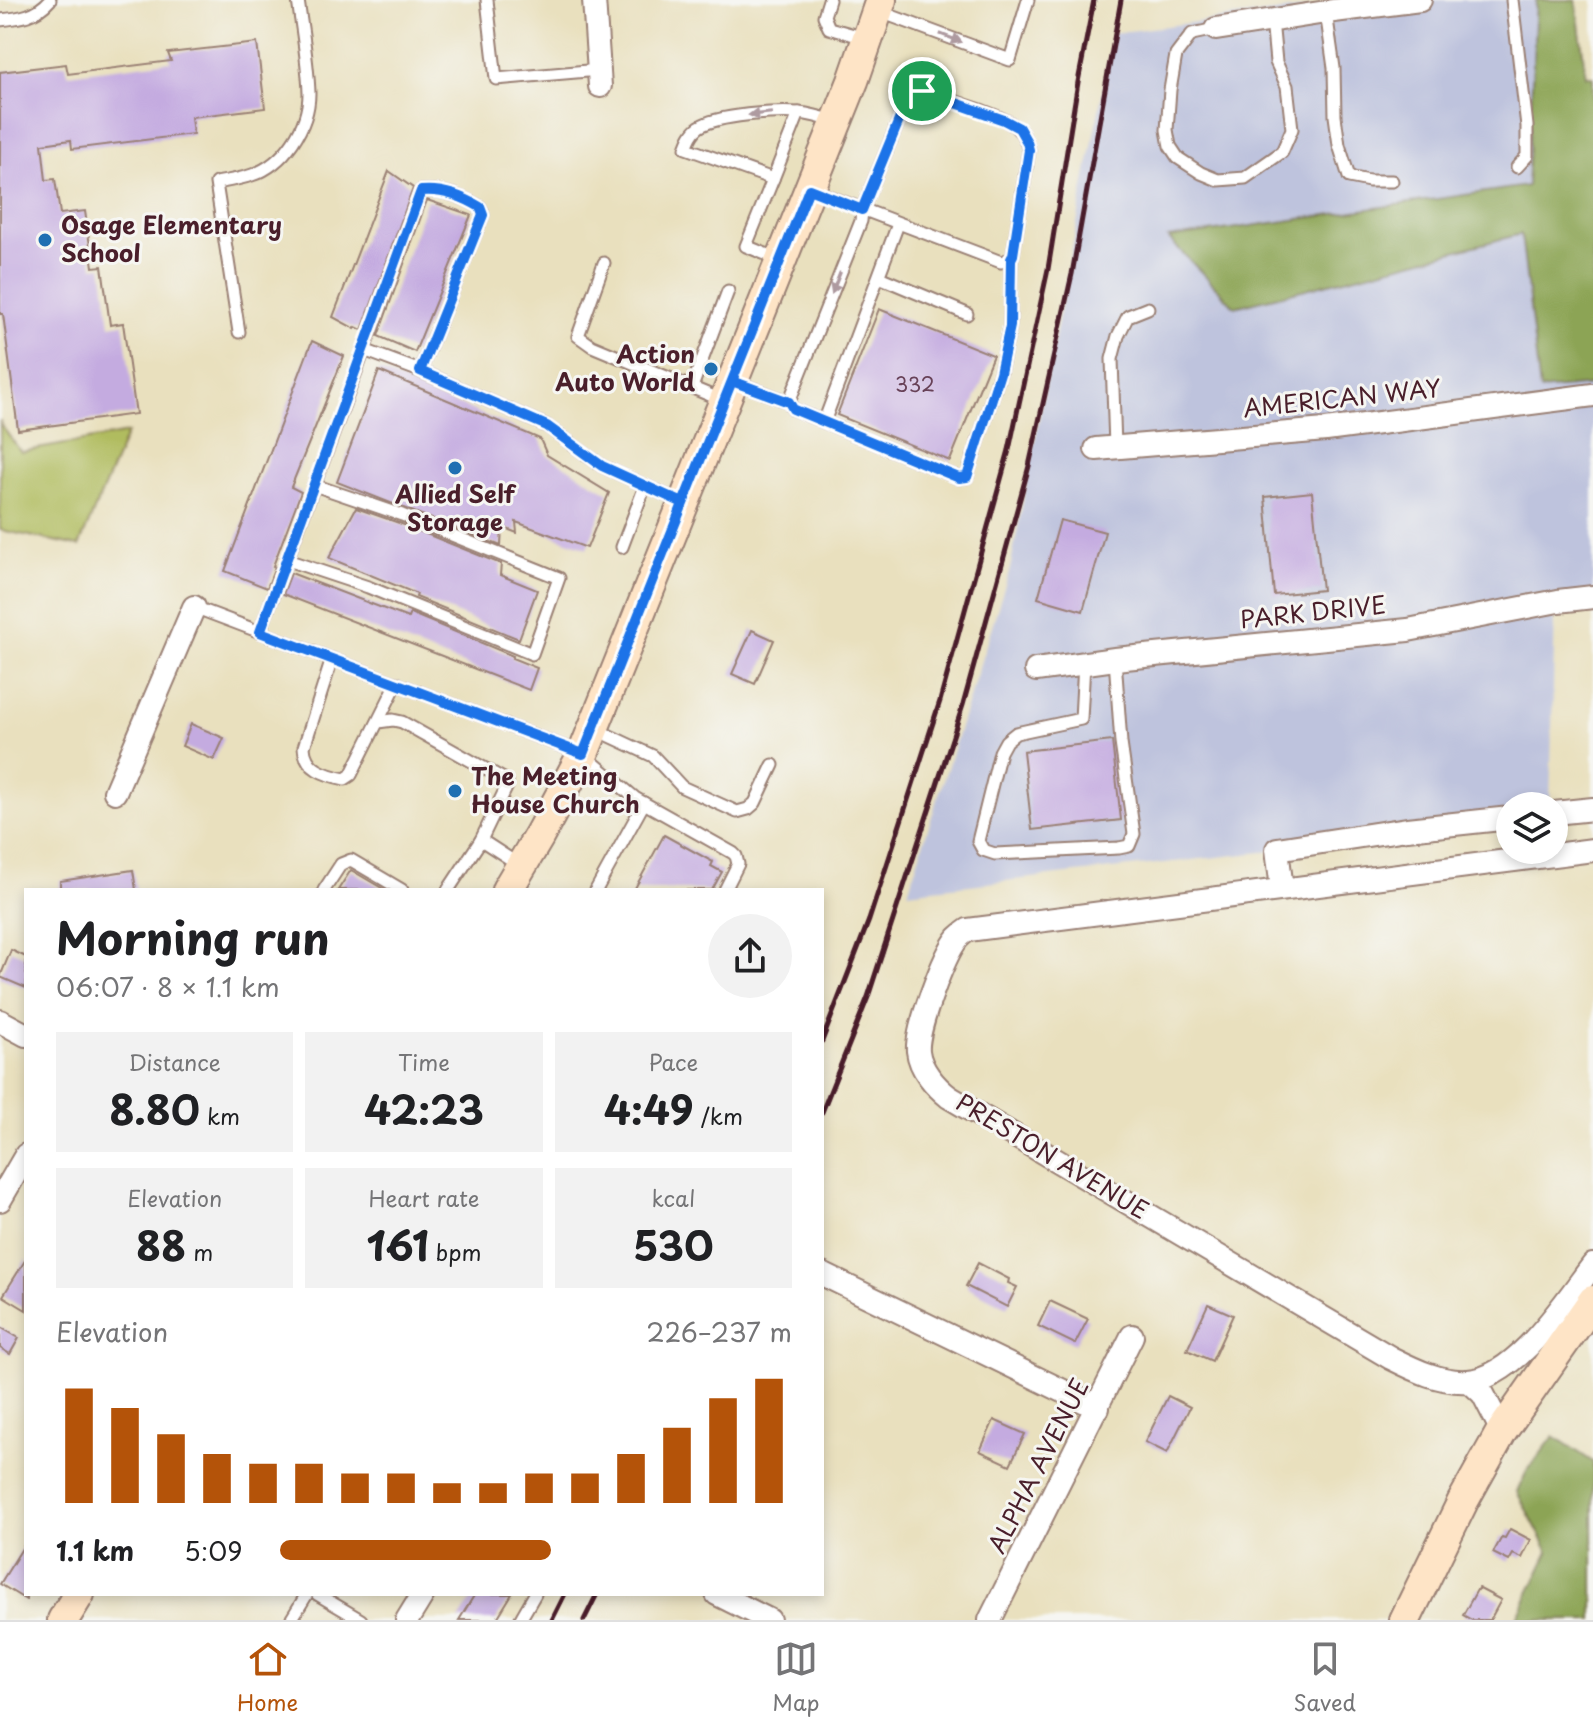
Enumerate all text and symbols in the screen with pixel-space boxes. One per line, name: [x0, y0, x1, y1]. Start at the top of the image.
one-way arrow: [939, 32, 963, 45]
pin: [888, 57, 956, 125]
icon: arrive: [900, 69, 944, 113]
one-way arrow: [747, 108, 772, 121]
place label: Osage Elementary School: [61, 206, 282, 270]
marker: Osage Elementary School: [36, 231, 54, 249]
one-way arrow: [829, 271, 842, 295]
place label: Action Auto World: [555, 335, 695, 399]
marker: Action Auto World: [702, 360, 720, 378]
house number: 332: [895, 369, 935, 399]
street label: AMERICAN WAY: [1241, 369, 1443, 425]
marker: Allied Self Storage: [446, 459, 464, 477]
place label: Allied Self Storage: [394, 475, 517, 539]
street label: PARK DRIVE: [1238, 585, 1388, 637]
place label: The Meeting House Church: [471, 757, 640, 821]
marker: The Meeting House Church: [446, 782, 464, 800]
map controls: [1496, 792, 1568, 864]
button: layers: [1496, 792, 1568, 864]
text: Morning run: [56, 904, 330, 970]
button: share: [708, 914, 792, 998]
text: 06:07 · 8 × 1.1 km: [56, 967, 280, 1006]
text: Distance: [129, 1045, 221, 1078]
text: Time: [398, 1045, 450, 1078]
text: Pace: [648, 1045, 698, 1078]
text: 8.80: [109, 1078, 200, 1139]
text: 42:23: [364, 1078, 484, 1139]
text: 4:49: [604, 1078, 694, 1139]
street label: PRESTON AVENUE: [950, 1083, 1156, 1227]
text: km: [200, 1099, 240, 1132]
text: /km: [694, 1099, 743, 1132]
text: Elevation: [127, 1181, 222, 1214]
text: Heart rate: [368, 1181, 480, 1214]
text: kcal: [651, 1181, 695, 1214]
text: 88: [136, 1214, 186, 1275]
text: 161: [366, 1214, 429, 1275]
text: 530: [633, 1214, 714, 1275]
text: m: [186, 1235, 213, 1268]
text: bpm: [429, 1235, 482, 1268]
text: Elevation: [56, 1312, 168, 1351]
text: 226–237 m: [646, 1312, 792, 1351]
street label: ALPHA AVENUE: [978, 1371, 1097, 1559]
text: 1.1 km: [56, 1531, 134, 1570]
text: 5:09: [184, 1531, 242, 1570]
tab: Home: [237, 1637, 298, 1718]
tab: Map: [772, 1637, 819, 1718]
tab: Saved: [1293, 1637, 1356, 1718]

